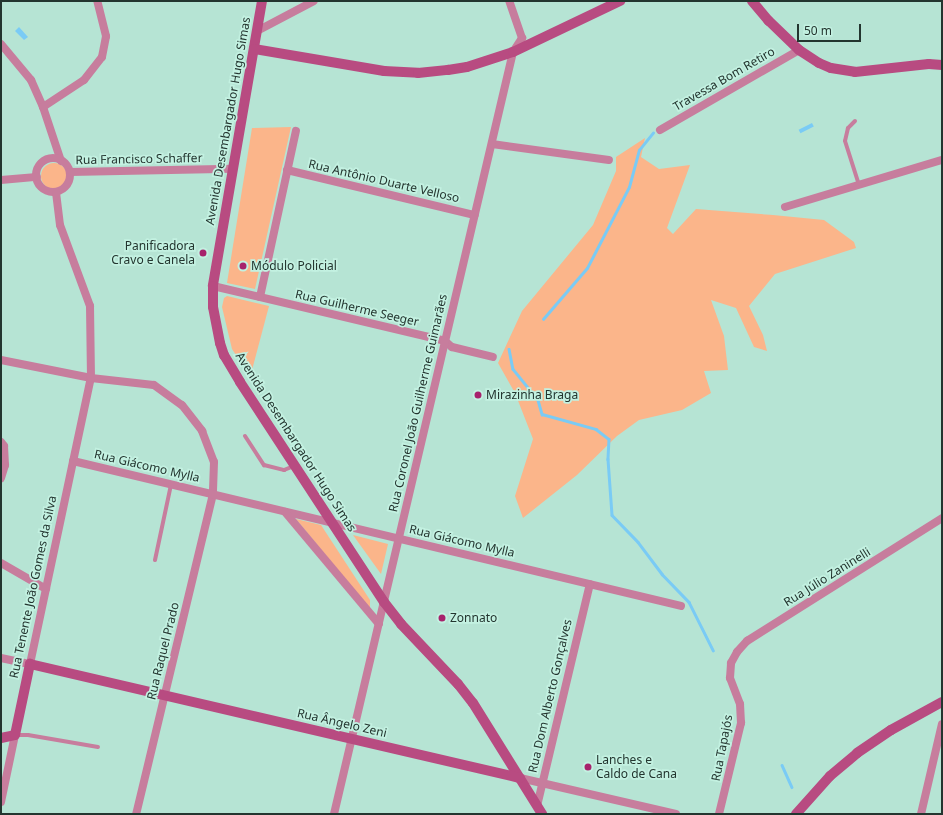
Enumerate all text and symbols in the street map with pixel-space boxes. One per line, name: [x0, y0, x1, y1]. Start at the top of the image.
street label: Avenida Desembargador Hugo Simas: [203, 16, 253, 226]
scale bar: [799, 16, 863, 42]
text: 50 m: [804, 22, 832, 39]
street label: Travessa Bom Retiro: [671, 44, 777, 114]
street label: Rua Francisco Schaffer: [75, 151, 203, 167]
street label: Rua Antônio Duarte Velloso: [307, 157, 461, 205]
place label: Panificadora Cravo e Canela: [111, 239, 195, 267]
marker: Panificadora Cravo e Canela: [198, 248, 208, 258]
place label: Módulo Policial: [251, 259, 337, 273]
marker: Módulo Policial: [238, 261, 248, 271]
street label: Rua Guilherme Seeger: [294, 287, 420, 329]
street label: Rua Coronel João Guilherme Guimarães: [386, 293, 450, 513]
street label: Avenida Desembargador Hugo Simas: [233, 350, 359, 534]
place label: Mirazinha Braga: [486, 388, 578, 402]
marker: Mirazinha Braga: [473, 390, 483, 400]
street label: Rua Giácomo Mylla: [93, 447, 201, 485]
street label: Rua Tenente João Gomes da Silva: [7, 494, 59, 680]
street label: Rua Giácomo Mylla: [408, 522, 516, 560]
street label: Rua Júlio Zaninelli: [781, 545, 873, 609]
street label: Rua Raquel Prado: [144, 601, 182, 701]
place label: Zonnato: [450, 611, 497, 625]
marker: Zonnato: [437, 613, 447, 623]
street label: Rua Dom Alberto Gonçalves: [525, 618, 575, 774]
street label: Rua Ângelo Zeni: [296, 706, 388, 740]
street label: Rua Tapajós: [709, 714, 735, 782]
place label: Lanches e Caldo de Cana: [596, 753, 677, 781]
marker: Lanches e Caldo de Cana: [583, 762, 593, 772]

